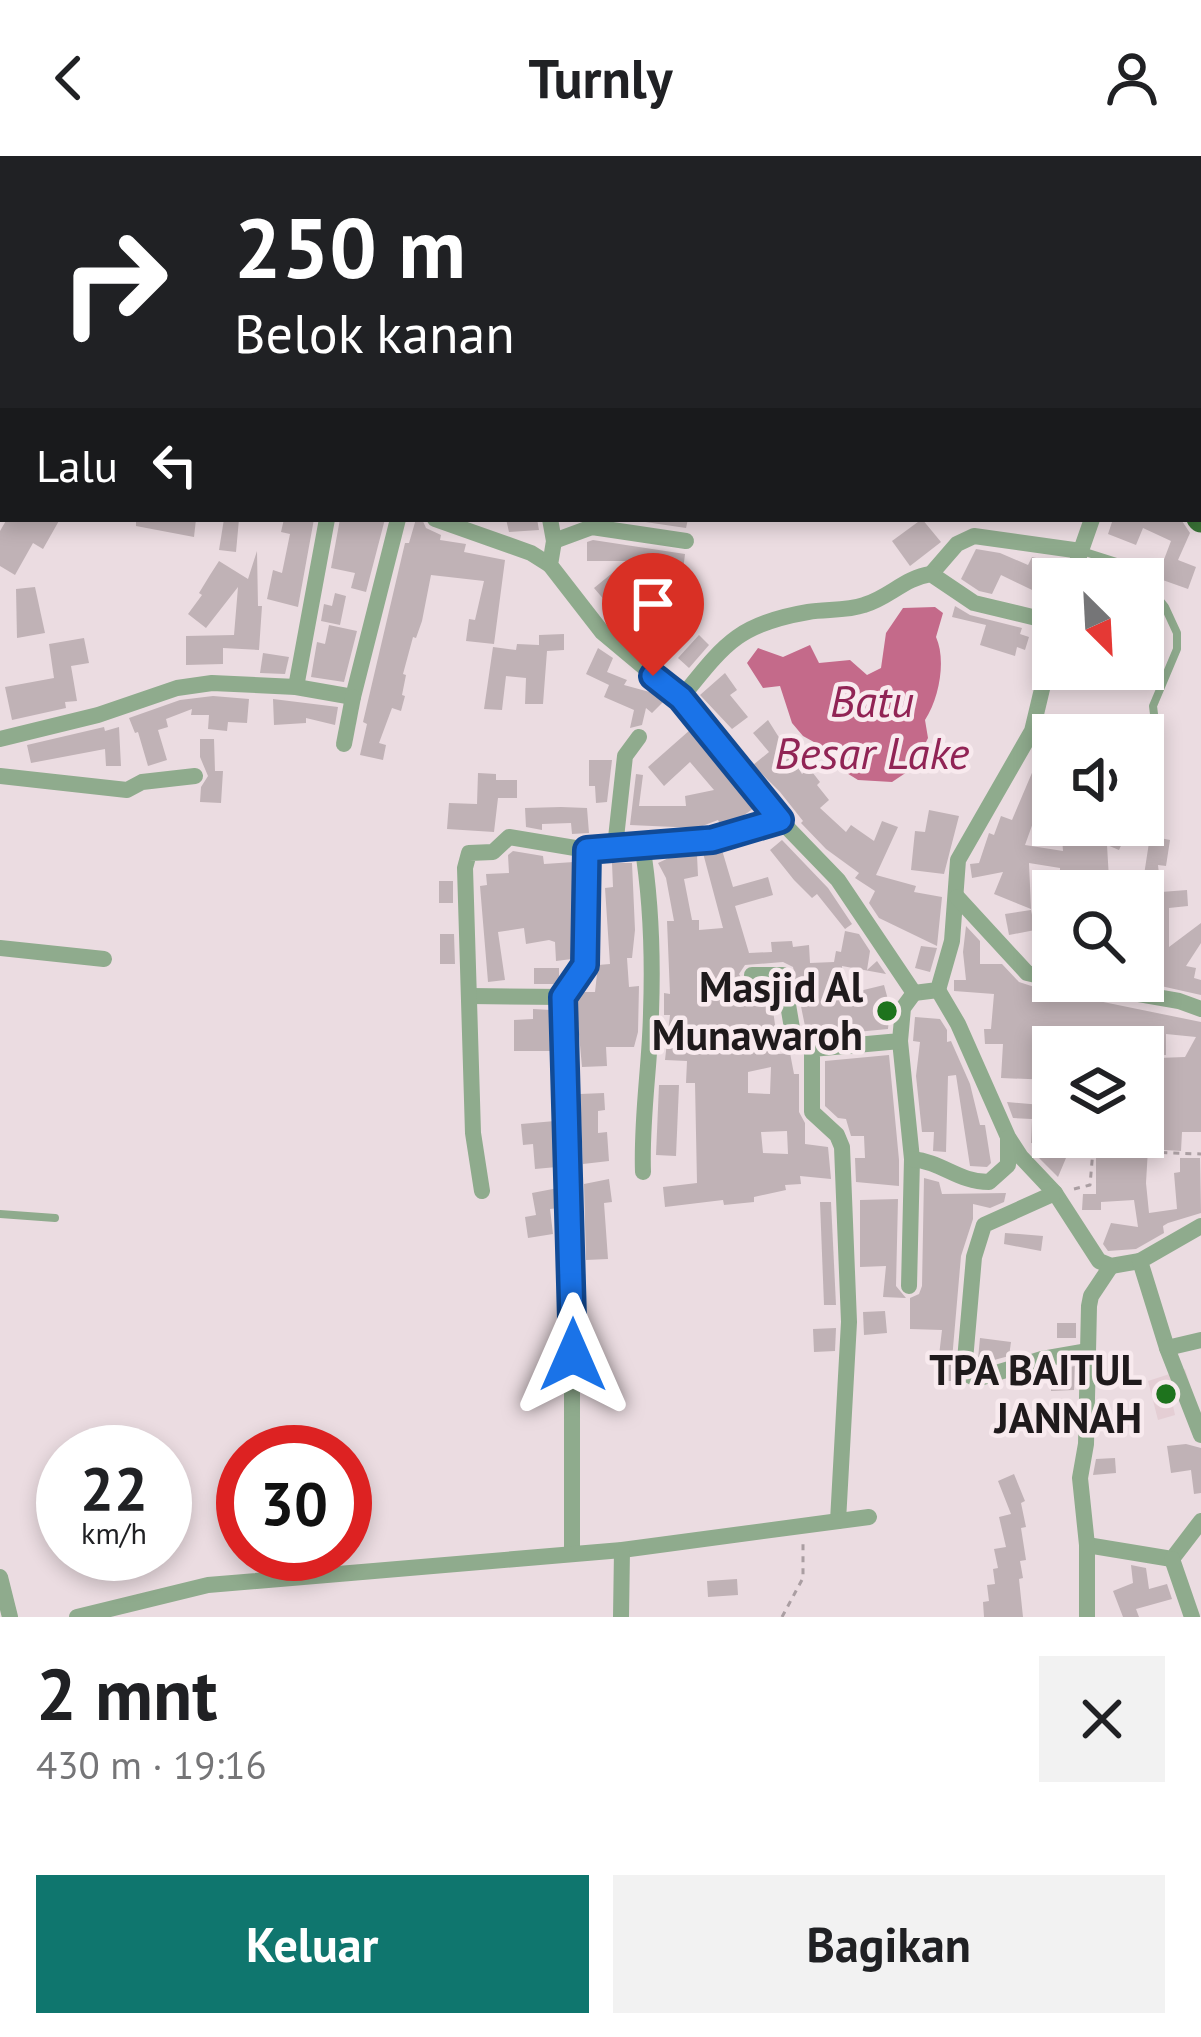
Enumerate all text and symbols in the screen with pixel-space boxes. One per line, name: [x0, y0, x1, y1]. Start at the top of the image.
text: Turnly: [528, 43, 673, 113]
icon: back: [36, 45, 102, 111]
icon: person: [1099, 45, 1165, 111]
text: 250 m: [234, 192, 466, 301]
icon: right: [36, 204, 192, 360]
text: Belok kanan: [234, 298, 515, 368]
icon: left: [142, 432, 208, 498]
text: Lalu: [36, 436, 118, 494]
pin: [602, 553, 704, 676]
north arrow: [1032, 558, 1164, 690]
map controls: [1032, 558, 1164, 1158]
icon: arrive: [620, 571, 686, 637]
water label: Batu Besar Lake: [775, 671, 970, 781]
button: sound: [1032, 714, 1164, 846]
button: search: [1032, 870, 1164, 1002]
place label: Masjid Al Munawaroh: [652, 959, 864, 1062]
marker: Masjid Al Munawaroh: [874, 998, 900, 1024]
button: layers: [1032, 1026, 1164, 1158]
position arrow: [510, 1292, 636, 1418]
place label: TPA BAITUL JANNAH: [929, 1342, 1142, 1445]
marker: TPA BAITUL JANNAH: [1153, 1381, 1179, 1407]
speed limit sign: 30: [216, 1425, 372, 1581]
text: 22: [80, 1449, 148, 1527]
text: km/h: [81, 1513, 147, 1552]
text: 2 mnt: [36, 1647, 217, 1740]
button: close: [1039, 1656, 1165, 1782]
text: 430 m · 19:16: [36, 1739, 267, 1790]
button: Keluar: [36, 1875, 589, 2013]
button: Bagikan: [613, 1875, 1165, 2013]

